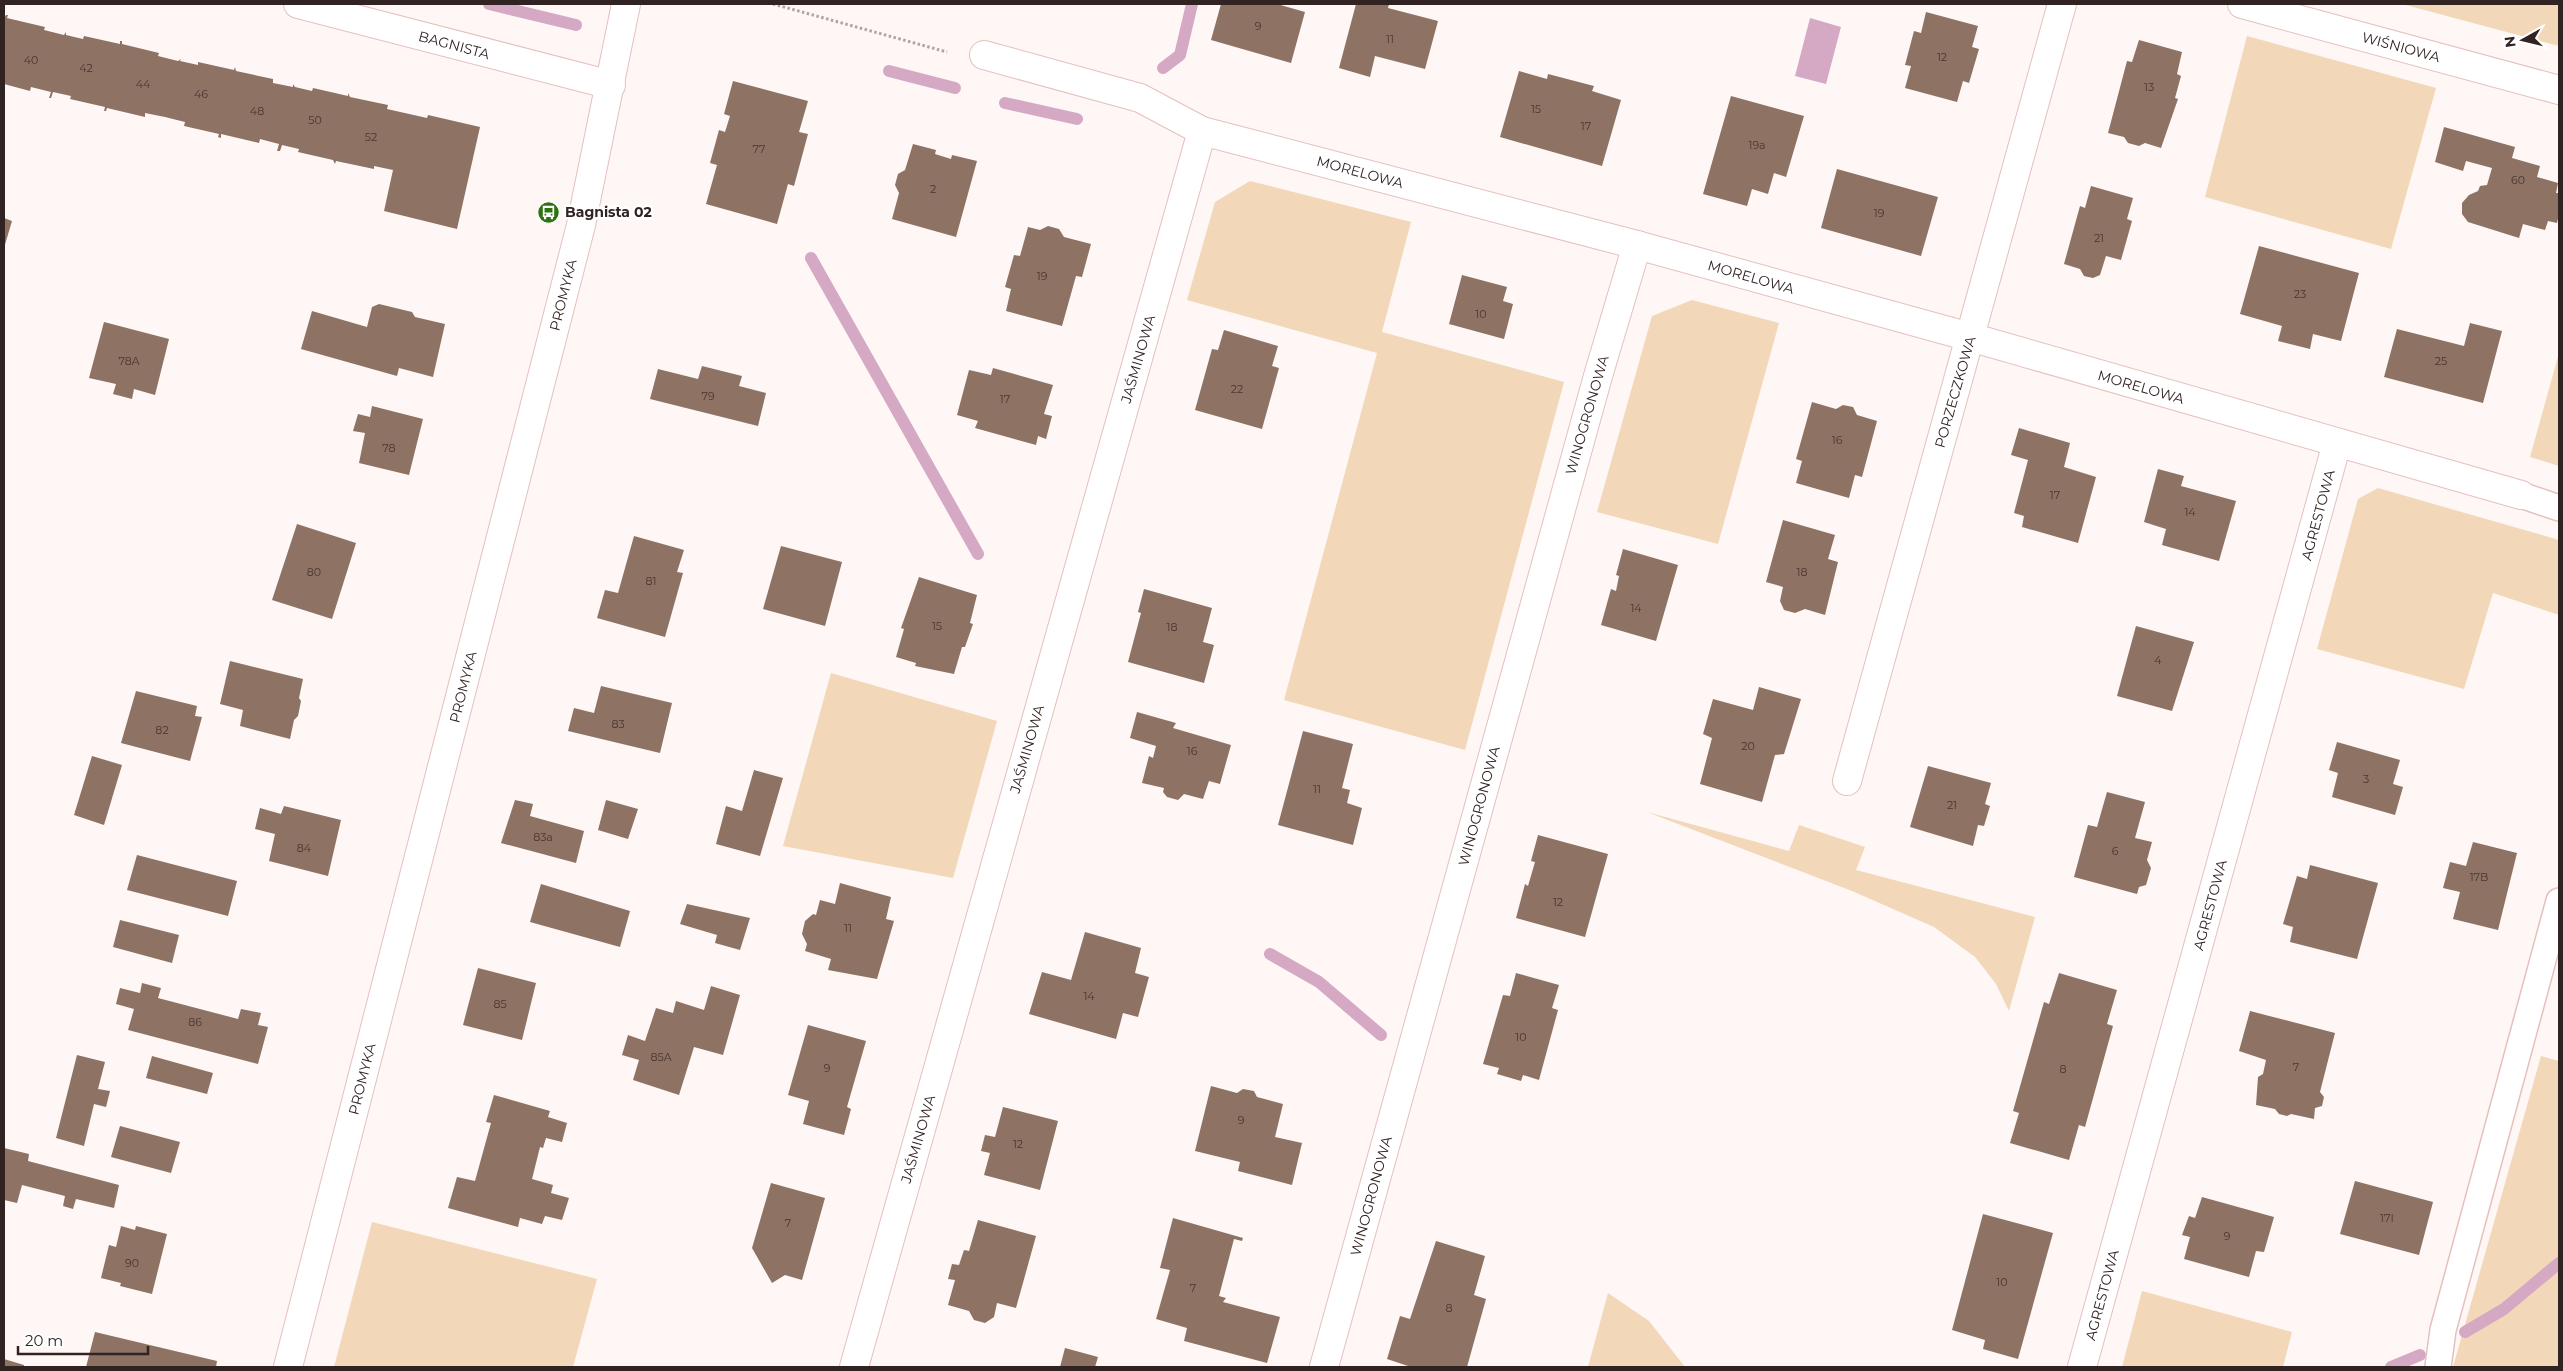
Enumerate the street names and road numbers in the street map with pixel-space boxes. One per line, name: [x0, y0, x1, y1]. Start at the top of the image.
street label: BAGNISTA: [416, 27, 492, 63]
street label: WIŚNIOWA: [2360, 28, 2443, 66]
street label: MORELOWA: [1315, 152, 1406, 192]
street label: PROMYKA: [545, 256, 581, 333]
street label: MORELOWA: [1706, 256, 1797, 298]
street label: JAŚMINOWA: [1117, 312, 1159, 406]
street label: PORZECZKOWA: [1930, 333, 1980, 450]
street label: WINOGRONOWA: [1561, 352, 1613, 477]
street label: MORELOWA: [2096, 366, 2187, 408]
street label: AGRESTOWA: [2297, 467, 2339, 562]
street label: PROMYKA: [445, 648, 481, 725]
street label: JAŚMINOWA: [1006, 702, 1048, 796]
street label: WINOGRONOWA: [1454, 743, 1504, 868]
street label: AGRESTOWA: [2189, 857, 2231, 952]
street label: PROMYKA: [344, 1040, 380, 1117]
street label: JAŚMINOWA: [897, 1092, 939, 1186]
street label: WINOGRONOWA: [1346, 1133, 1396, 1258]
street label: AGRESTOWA: [2081, 1247, 2123, 1342]

